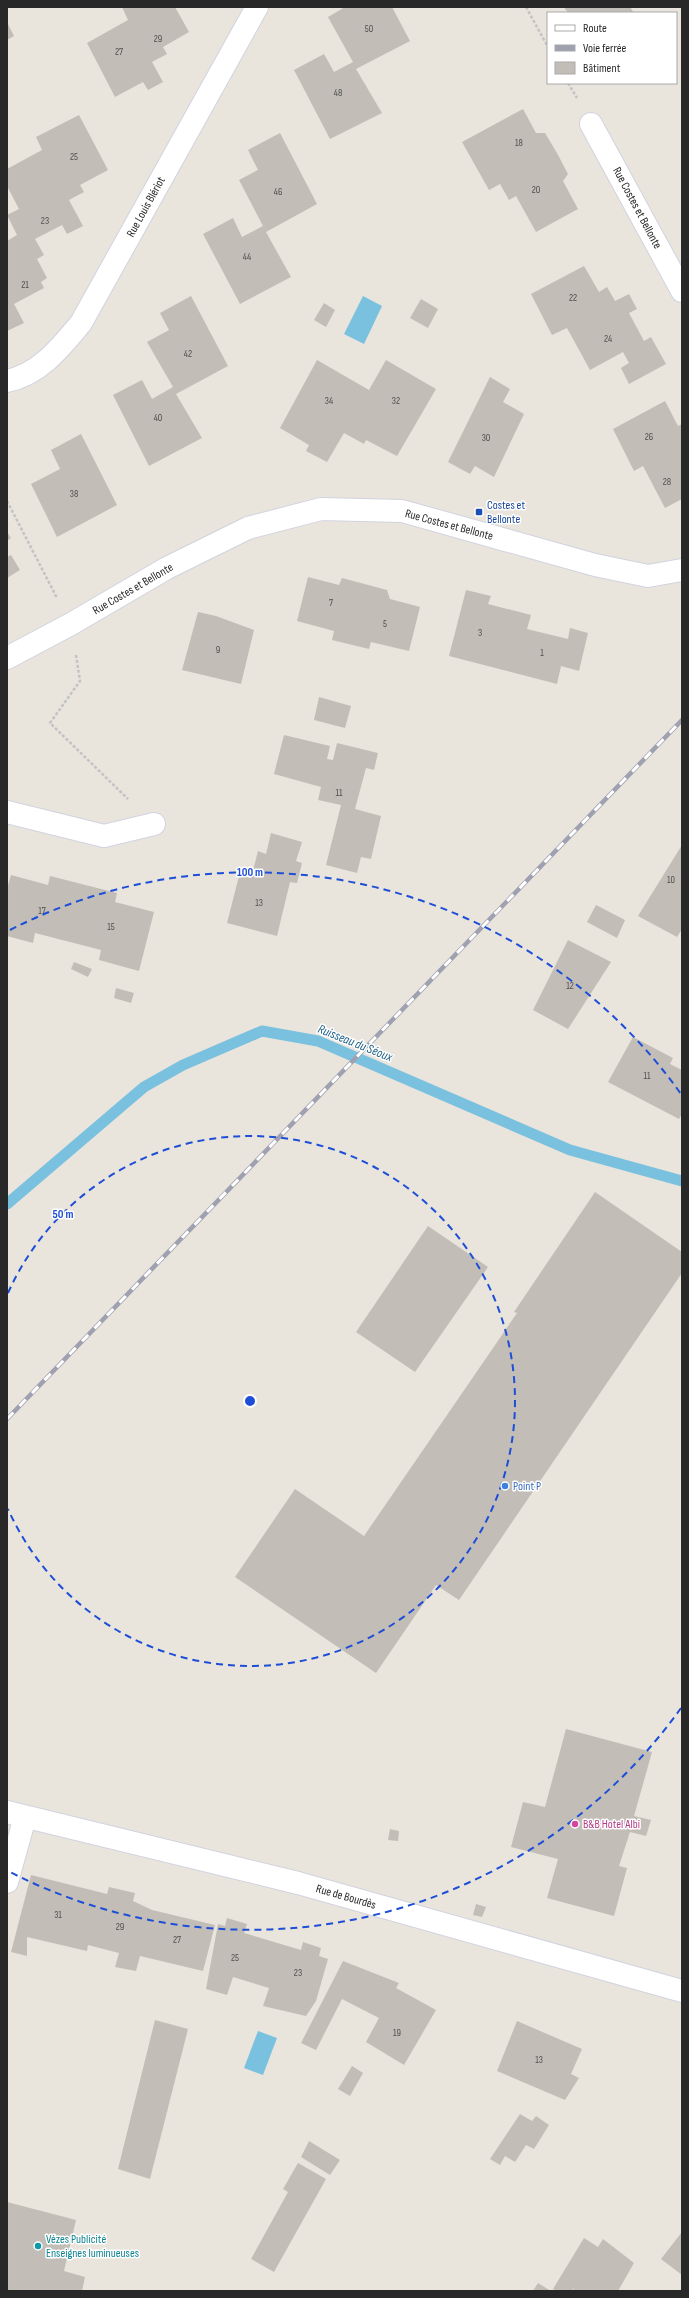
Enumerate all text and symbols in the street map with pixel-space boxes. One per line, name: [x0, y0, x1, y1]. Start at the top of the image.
legend: [547, 12, 677, 84]
text: Route: [583, 21, 607, 36]
house number: 50: [365, 23, 373, 35]
house number: 29: [154, 33, 162, 45]
text: Voie ferrée: [583, 41, 627, 56]
house number: 27: [115, 46, 123, 58]
text: Bâtiment: [583, 61, 621, 76]
house number: 48: [334, 87, 342, 99]
house number: 18: [515, 137, 523, 149]
house number: 25: [70, 151, 78, 163]
street label: Rue Costes et Bellonte: [609, 165, 665, 252]
street label: Rue Louis Blériot: [123, 174, 169, 240]
house number: 20: [532, 184, 540, 196]
house number: 46: [274, 186, 282, 198]
house number: 23: [41, 215, 49, 227]
house number: 44: [243, 251, 251, 263]
house number: 21: [21, 279, 29, 291]
house number: 22: [569, 292, 577, 304]
house number: 24: [604, 333, 612, 345]
house number: 42: [184, 348, 192, 360]
house number: 34: [325, 395, 333, 407]
house number: 32: [392, 395, 400, 407]
house number: 40: [154, 412, 162, 424]
house number: 26: [645, 431, 653, 443]
house number: 30: [482, 432, 490, 444]
house number: 28: [663, 476, 671, 488]
house number: 38: [70, 488, 78, 500]
place label: Costes et Bellonte: [487, 498, 525, 527]
street label: Rue Costes et Bellonte: [403, 506, 495, 544]
marker: Costes et Bellonte: [474, 507, 484, 517]
street label: Rue Costes et Bellonte: [90, 560, 176, 618]
house number: 7: [329, 597, 333, 609]
house number: 5: [383, 618, 387, 630]
house number: 3: [478, 627, 482, 639]
house number: 9: [216, 644, 220, 656]
house number: 1: [540, 647, 544, 659]
house number: 11: [336, 787, 343, 799]
text: 100 m: [237, 865, 263, 880]
house number: 10: [667, 874, 675, 886]
house number: 13: [255, 897, 263, 909]
house number: 17: [38, 905, 46, 917]
house number: 15: [107, 921, 115, 933]
house number: 12: [566, 980, 574, 992]
water label: Ruisseau du Séoux: [315, 1021, 396, 1066]
house number: 11: [644, 1070, 651, 1082]
text: 50 m: [53, 1207, 73, 1222]
centre of rings: [243, 1394, 257, 1408]
place label: Point P: [513, 1479, 541, 1494]
marker: Point P: [500, 1481, 510, 1491]
place label: B&B Hotel Albi: [583, 1817, 640, 1832]
marker: B&B Hotel Albi: [570, 1819, 580, 1829]
street label: Rue de Bourdès: [314, 1881, 378, 1913]
house number: 31: [54, 1909, 62, 1921]
house number: 29: [116, 1921, 124, 1933]
house number: 27: [173, 1934, 181, 1946]
house number: 25: [231, 1952, 239, 1964]
house number: 23: [294, 1967, 302, 1979]
house number: 19: [393, 2027, 401, 2039]
house number: 13: [535, 2054, 543, 2066]
place label: Vézes Publicité Enseignes luminueuses: [46, 2232, 139, 2261]
marker: Vézes Publicité Enseignes luminueuses: [33, 2241, 43, 2251]

